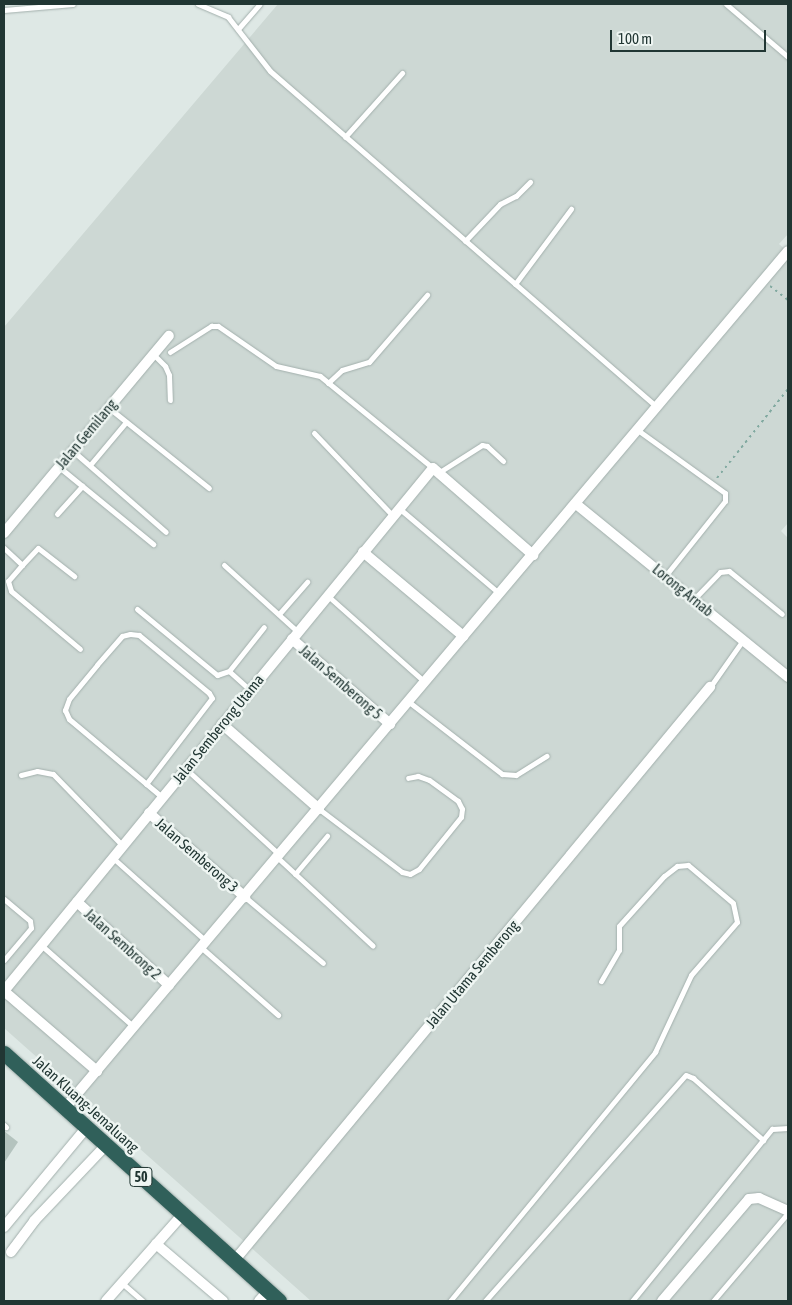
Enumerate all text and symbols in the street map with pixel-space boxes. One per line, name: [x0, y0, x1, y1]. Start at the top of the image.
scale bar: [612, 20, 768, 52]
text: 100 m: [618, 30, 652, 47]
street label: Jalan Gemilang: [52, 395, 120, 473]
street label: Lorong Arnab: [649, 560, 717, 620]
street label: Jalan Semberong 5: [296, 641, 386, 723]
street label: Jalan Semberong Utama: [169, 671, 267, 787]
street label: Jalan Semberong 3: [152, 814, 242, 896]
street label: Jalan Sembrong 2: [81, 905, 165, 983]
street label: Jalan Utama Semberong: [422, 916, 522, 1032]
street label: Jalan Kluang-Jemaluang: [29, 1052, 143, 1156]
road number: 50: [128, 1166, 154, 1188]

